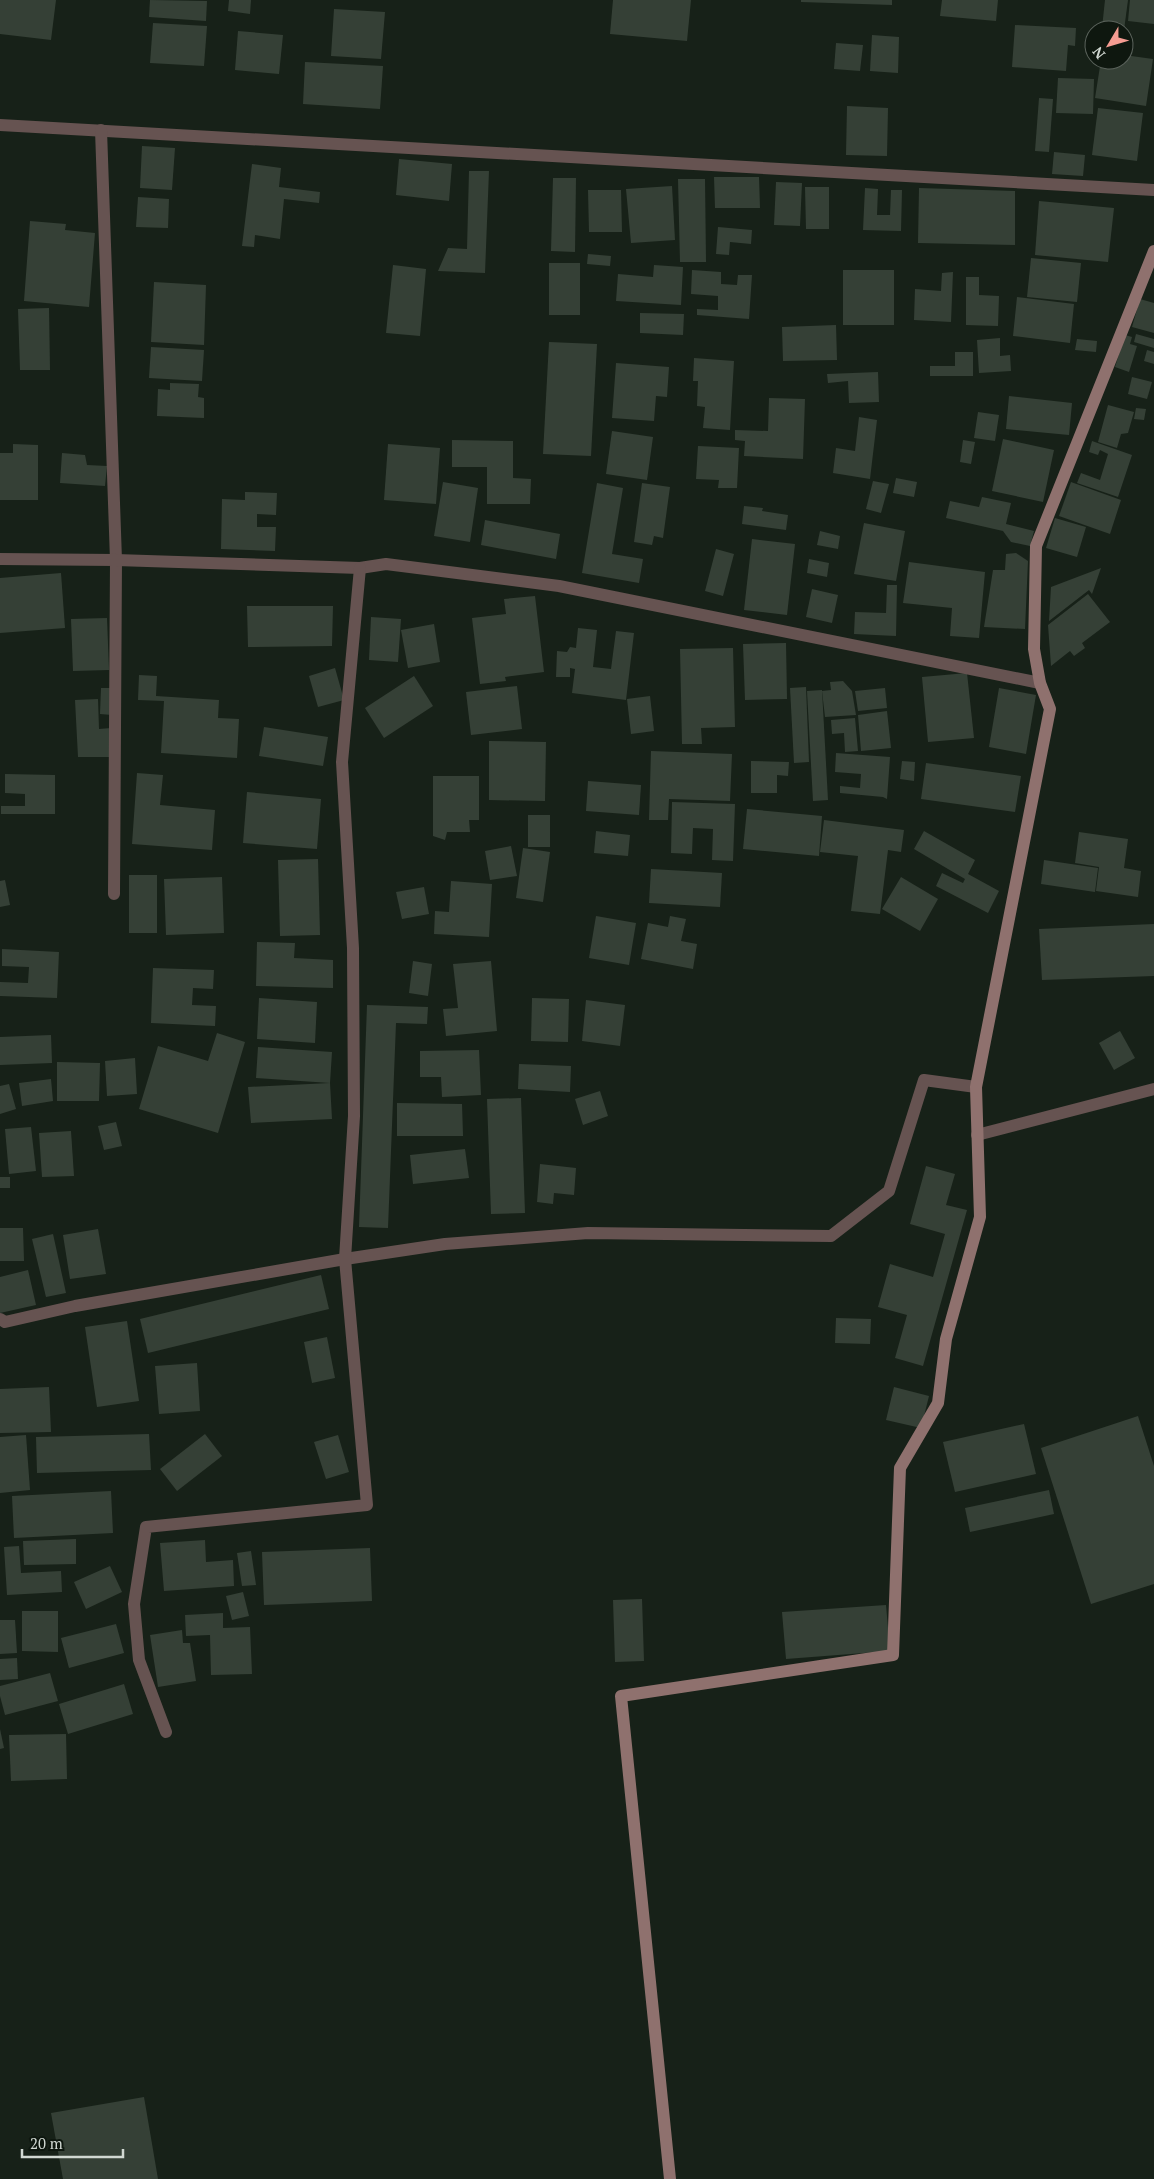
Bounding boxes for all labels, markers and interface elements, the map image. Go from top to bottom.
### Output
north arrow [1084,20,1134,70]
text: N [1087,43,1109,63]
scale bar [22,2126,124,2158]
text: 20 m [30,2133,63,2153]

